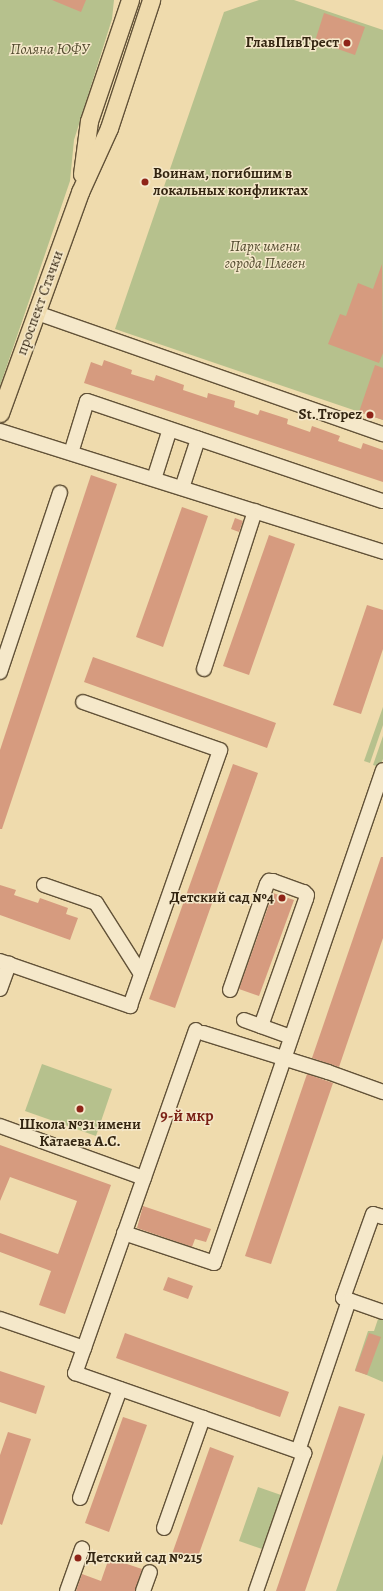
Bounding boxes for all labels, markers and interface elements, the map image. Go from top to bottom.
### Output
place label: ГлавПивТрест [246,34,339,52]
marker: ГлавПивТрест [342,38,352,48]
park label: Поляна ЮФУ [10,41,90,59]
place label: Воинам, погибшим в локальных конфликтах [153,164,308,199]
marker: Воинам, погибшим в локальных конфликтах [140,177,150,187]
park label: Парк имени города Плевен [225,237,305,272]
street label: проспект Стачки [13,248,67,358]
place label: St. Tropez [298,406,362,424]
marker: St. Tropez [365,410,375,420]
place label: Детский сад №4 [169,889,274,907]
marker: Детский сад №4 [277,893,287,903]
marker: Школа №31 имени Катаева А.С. [75,1104,85,1114]
district label: 9-й мкр [160,1106,214,1126]
place label: Школа №31 имени Катаева А.С. [19,1115,141,1150]
place label: Детский сад №215 [86,1549,202,1567]
marker: Детский сад №215 [73,1553,83,1563]

